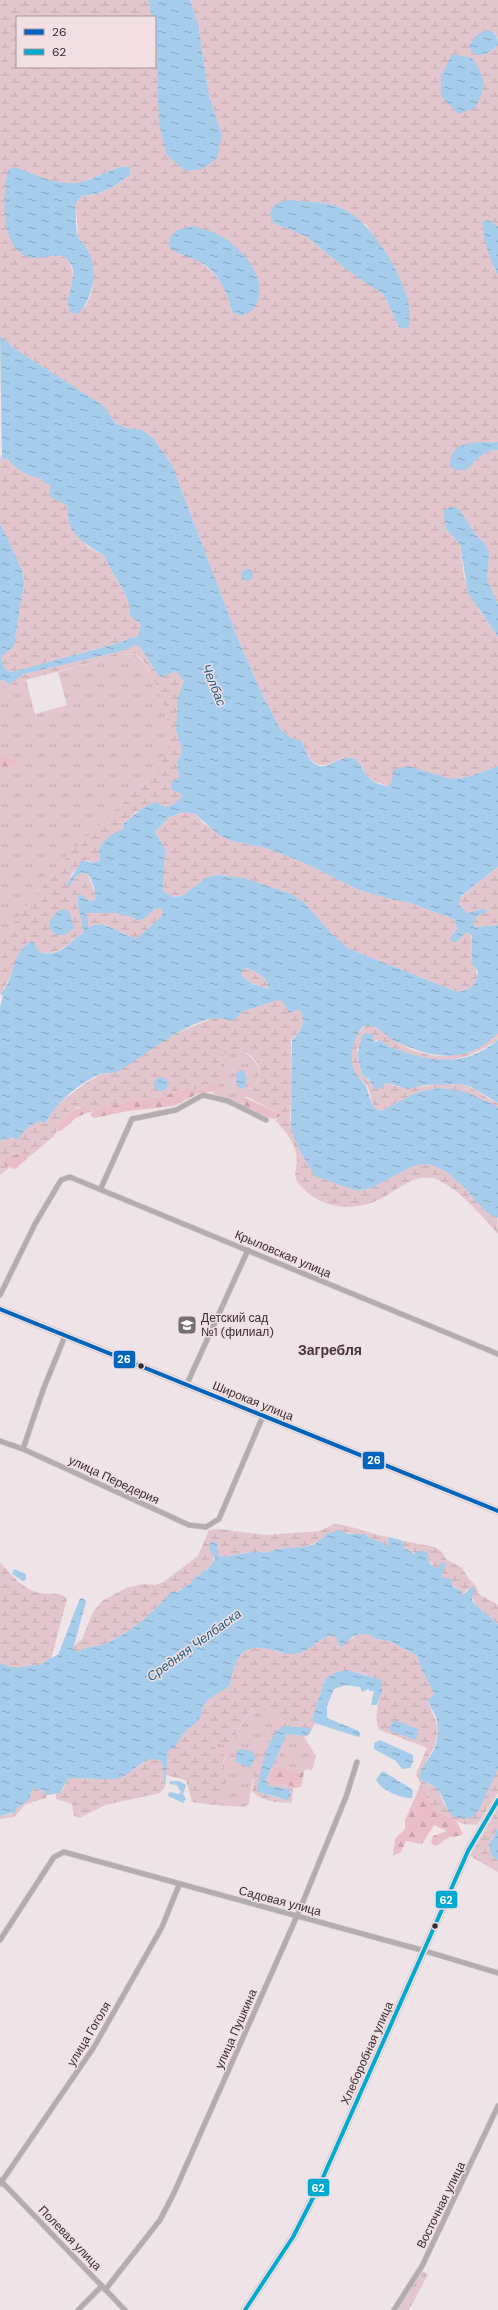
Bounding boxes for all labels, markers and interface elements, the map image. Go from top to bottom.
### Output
legend [16,16,156,68]
text: 26 [52,24,66,40]
text: 62 [52,44,66,60]
water label: Челбас [198,661,230,709]
street label: Крыловская улица [232,1226,334,1282]
place label: Детский сад №1 (филиал) [201,1310,274,1340]
school or university icon: Детский сад №1 (филиал) [176,1314,198,1336]
district label: Загребля [298,1341,362,1359]
line badge: 26 [113,1350,136,1369]
text: 26 [117,1352,131,1366]
unlabelled marker [136,1361,146,1371]
street label: Широкая улица [210,1377,296,1425]
line badge: 26 [362,1451,385,1470]
street label: улица Передерия [66,1452,162,1508]
text: 26 [367,1453,381,1467]
water label: Средняя Челбаска [143,1605,245,1685]
street label: Садовая улица [237,1882,323,1920]
line badge: 62 [435,1890,458,1909]
text: 62 [439,1893,453,1907]
unlabelled marker [430,1921,440,1931]
street label: улица Пушкина [211,1986,261,2071]
street label: улица Гоголя [63,1999,115,2069]
street label: Хлеборобная улица [337,1999,397,2107]
street label: Восточная улица [413,2159,469,2251]
line badge: 62 [307,2178,330,2197]
text: 62 [311,2181,325,2195]
street label: Полевая улица [35,2202,105,2274]

